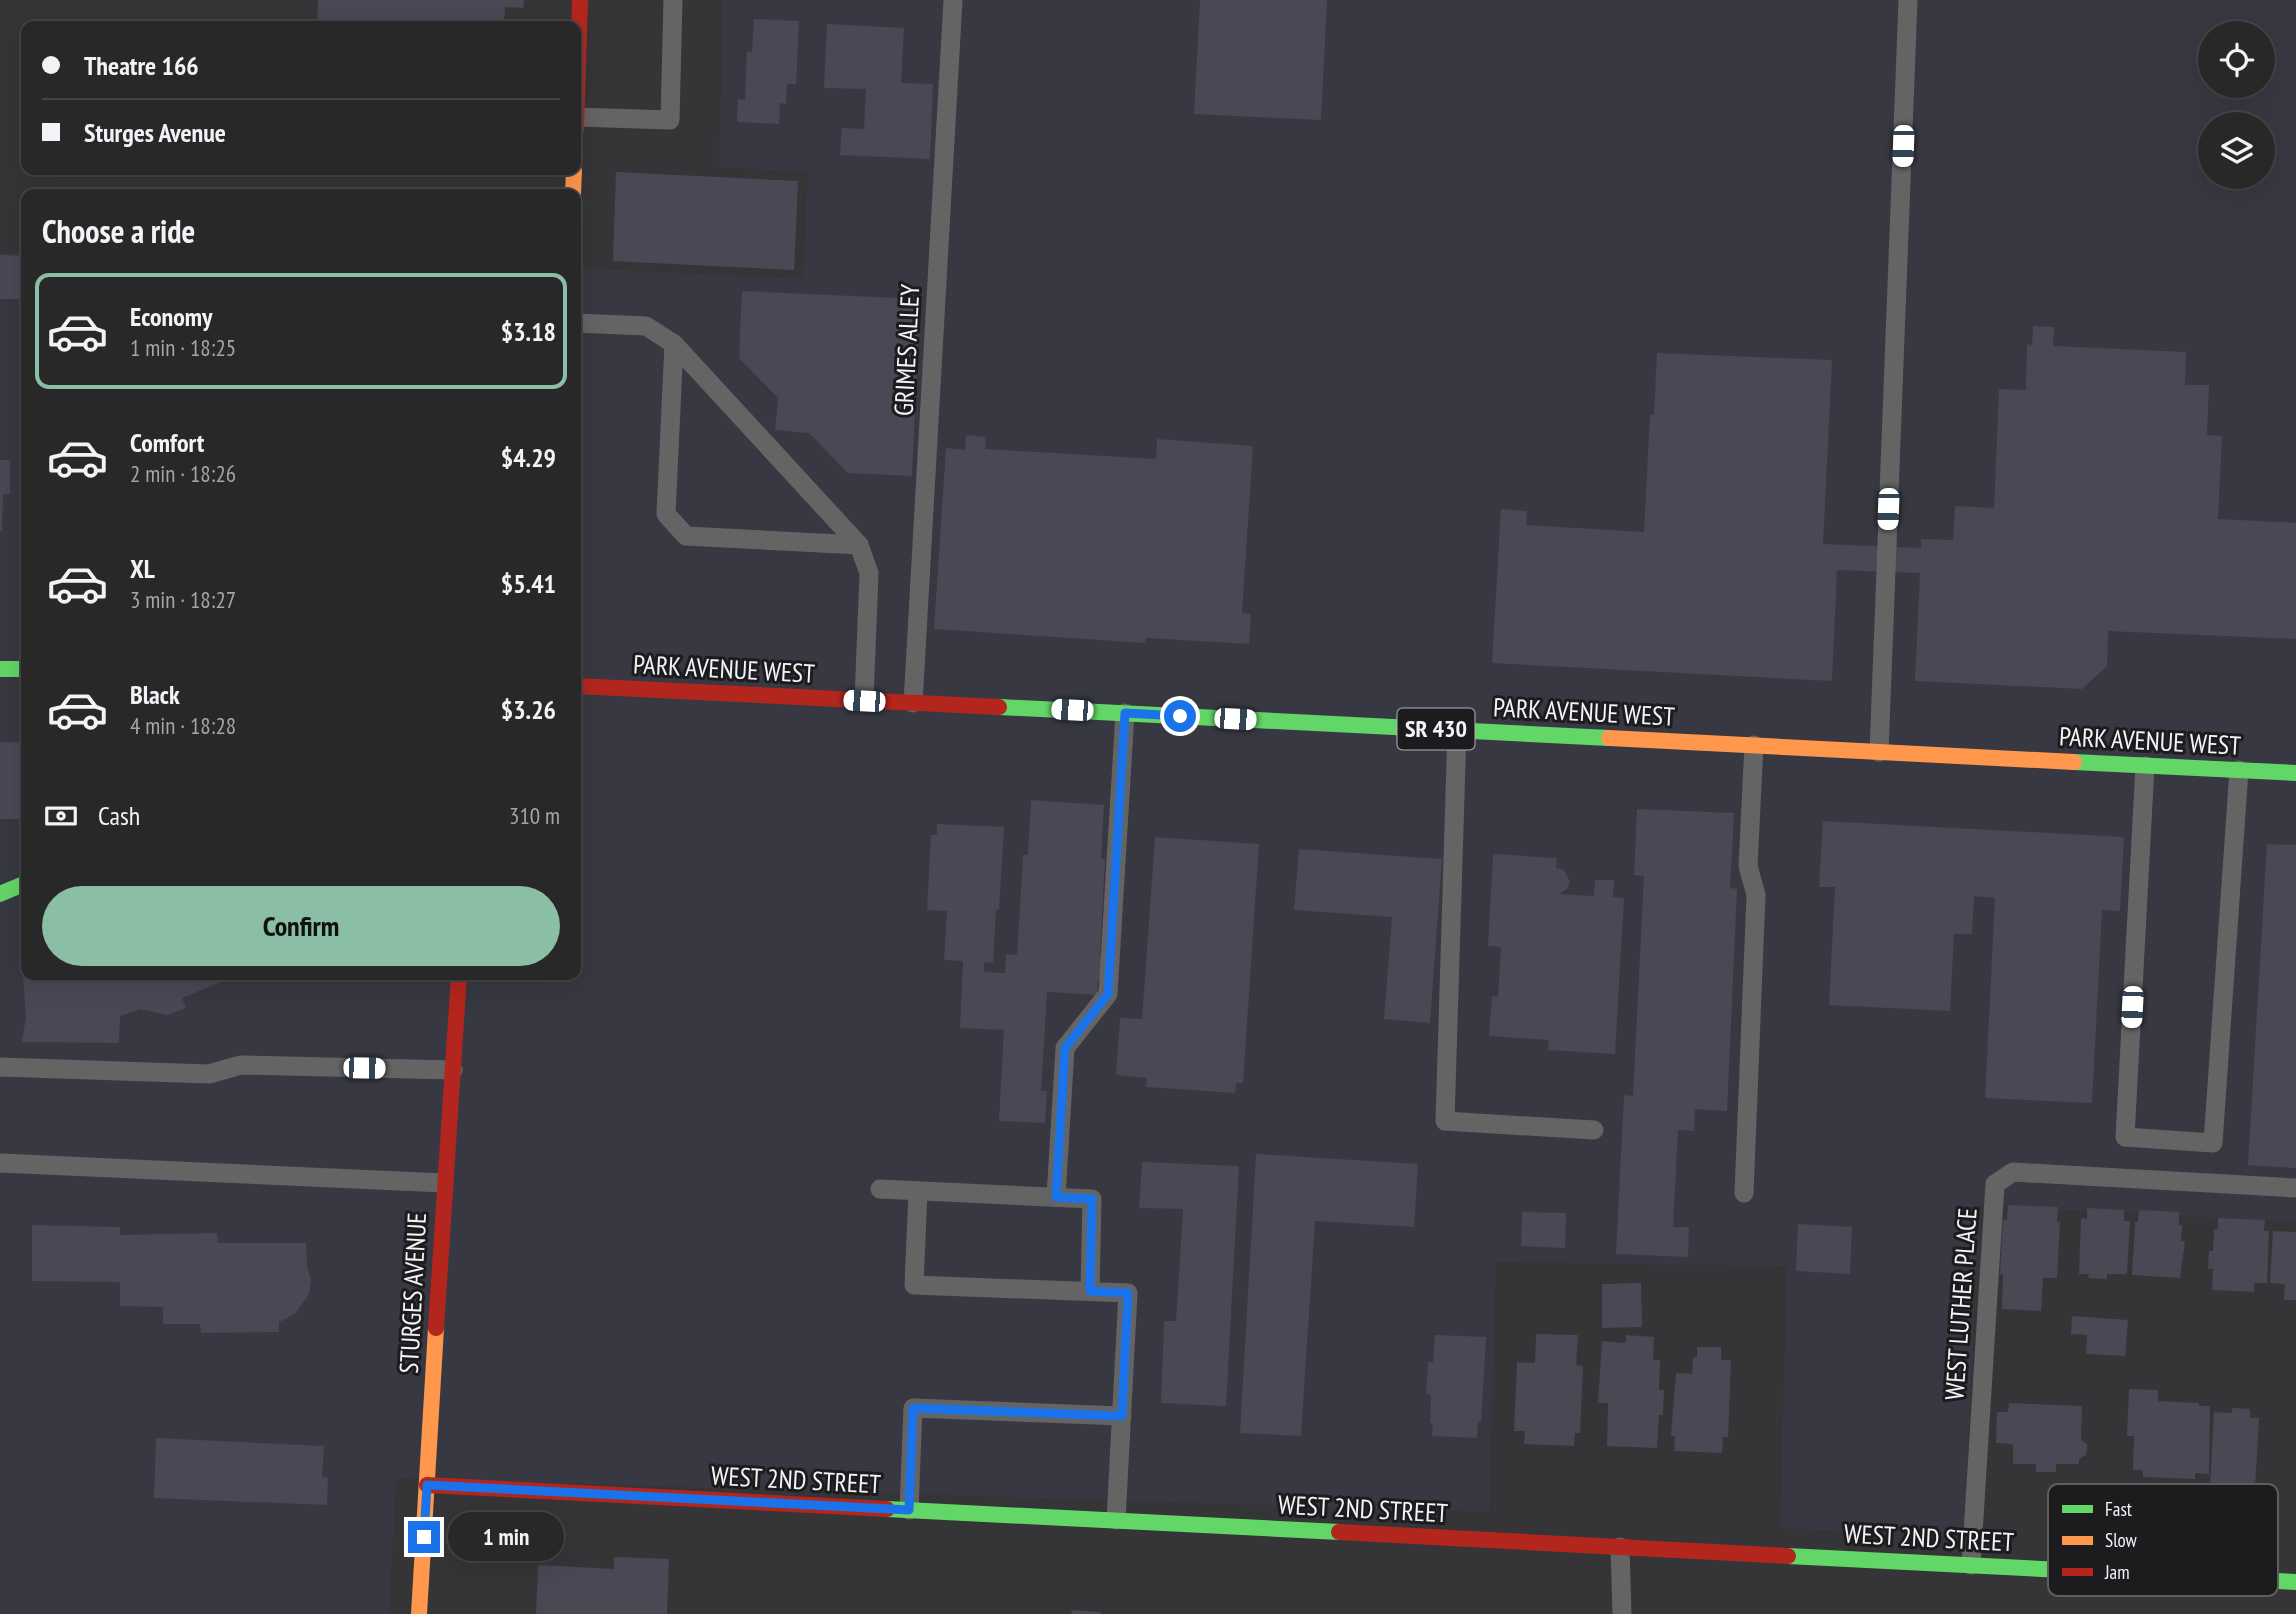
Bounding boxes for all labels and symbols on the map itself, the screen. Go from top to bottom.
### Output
car [1892,125,1915,167]
street label: GRIMES ALLEY [887,283,926,417]
car [1877,488,1900,530]
street label: PARK AVENUE WEST [632,647,816,690]
car [843,689,886,713]
street label: PARK AVENUE WEST [1492,690,1676,733]
car [1051,698,1094,722]
route start [1164,700,1196,732]
car [1214,707,1257,731]
road number: SR 430 [1398,708,1474,750]
street label: PARK AVENUE WEST [2058,719,2242,762]
car [2121,985,2144,1029]
car [343,1057,386,1079]
street label: WEST LUTHER PLACE [1937,1207,1984,1401]
street label: STURGES AVENUE [392,1212,433,1374]
street label: WEST 2ND STREET [710,1459,882,1500]
legend [2048,1484,2278,1596]
street label: WEST 2ND STREET [1277,1488,1449,1529]
text: Fast [2105,1497,2133,1521]
callout: 1 min [448,1512,564,1562]
street label: WEST 2ND STREET [1843,1517,2015,1558]
route end [408,1521,440,1553]
text: Slow [2105,1528,2138,1552]
text: Jam [2104,1560,2130,1584]

